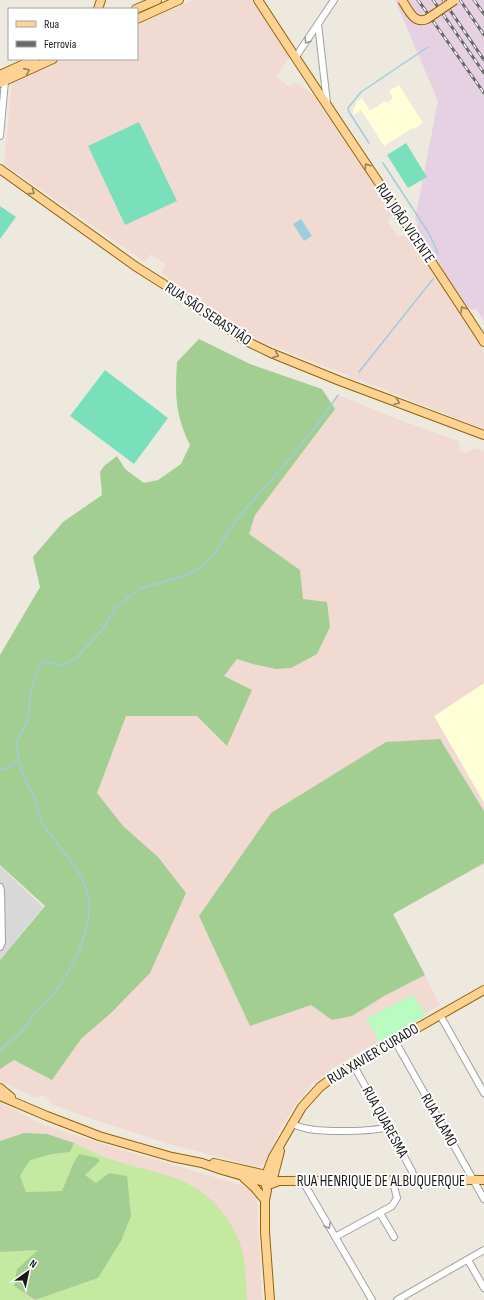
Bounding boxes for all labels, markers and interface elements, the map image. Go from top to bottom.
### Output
legend [8,8,138,60]
text: Rua [44,17,60,32]
text: Ferrovia [44,37,77,52]
one-way arrow [304,37,312,44]
one-way arrow [22,68,30,76]
one-way arrow [365,163,372,170]
street label: RUA JOÃO VICENTE [371,179,439,267]
one-way arrow [27,187,34,194]
street label: RUA SÃO SEBASTIÃO [161,278,255,350]
one-way arrow [460,306,467,313]
one-way arrow [272,350,279,358]
one-way arrow [393,397,400,406]
street label: RUA XAVIER CURADO [324,1019,422,1089]
street label: RUA QUARESMA [358,1083,413,1162]
street label: RUA ÁLAMO [416,1090,462,1150]
street label: RUA HENRIQUE DE ALBUQUERQUE [297,1172,465,1191]
one-way arrow [324,1222,331,1229]
north arrow [8,1252,48,1292]
text: N [27,1257,39,1271]

